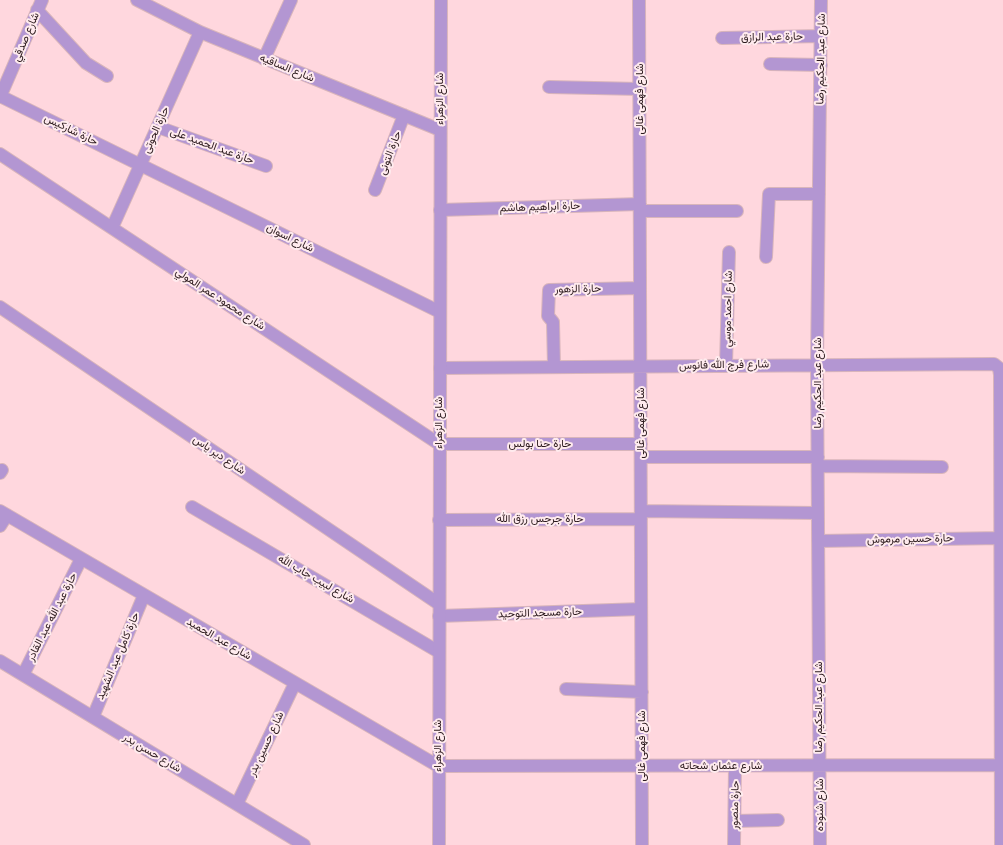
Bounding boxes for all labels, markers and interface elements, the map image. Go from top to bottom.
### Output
street label: شارع صدقي [10,10,42,64]
street label: شارع عبد الحكيم رضا [814,13,828,105]
street label: حارة عبد الرازق [741,30,803,44]
street label: شارع الساقيه [258,51,316,85]
street label: شارع فهمى غالى [633,64,647,134]
street label: شارع الزهراء [433,73,447,125]
street label: حارة الحوتى [140,105,172,155]
street label: حارة شاركيس [42,111,100,149]
street label: حارة عبد الحميد على [168,125,256,167]
street label: حارة التونى [376,129,404,177]
street label: حارة ابراهيم هاشم [499,199,581,215]
street label: شارع اسوان [264,221,316,255]
street label: شارع محمود عمر المولي [173,265,267,333]
street label: شارع احمد موسي [721,271,735,347]
street label: حارة الزهور [555,282,601,296]
street label: شارع عبد الحكيم رضا [811,338,825,428]
street label: شارع فرج الله فانوس [679,358,769,372]
street label: شارع فهمى غالى [634,388,648,458]
street label: شارع الزهراء [432,397,446,449]
street label: شارع دير ياس [190,433,248,477]
street label: حارة حنا بولس [509,437,571,451]
street label: حارة جرجس رزق الله [496,512,584,526]
street label: حارة حسين مرموش [867,532,953,546]
street label: شارع لبيب جاب الله [276,552,356,606]
street label: حارة عبد الله عبد القادر [24,571,80,663]
street label: حارة مسجد التوحيد [498,605,582,621]
street label: حارة كامل عبد الشهيد [94,610,142,702]
street label: شارع عبد الحميد [184,615,254,663]
street label: شارع عبد الحكيم رضا [812,662,826,752]
street label: شارع حسين بدر [245,710,287,778]
street label: شارع فهمى غالى [635,711,649,781]
street label: شارع الزهراء [431,720,445,772]
street label: شارع حسن بدر [121,731,183,775]
street label: شارع عثمان شحاته [680,759,762,773]
street label: شارع شنوده [813,779,827,831]
street label: حارة منصور [728,780,742,830]

